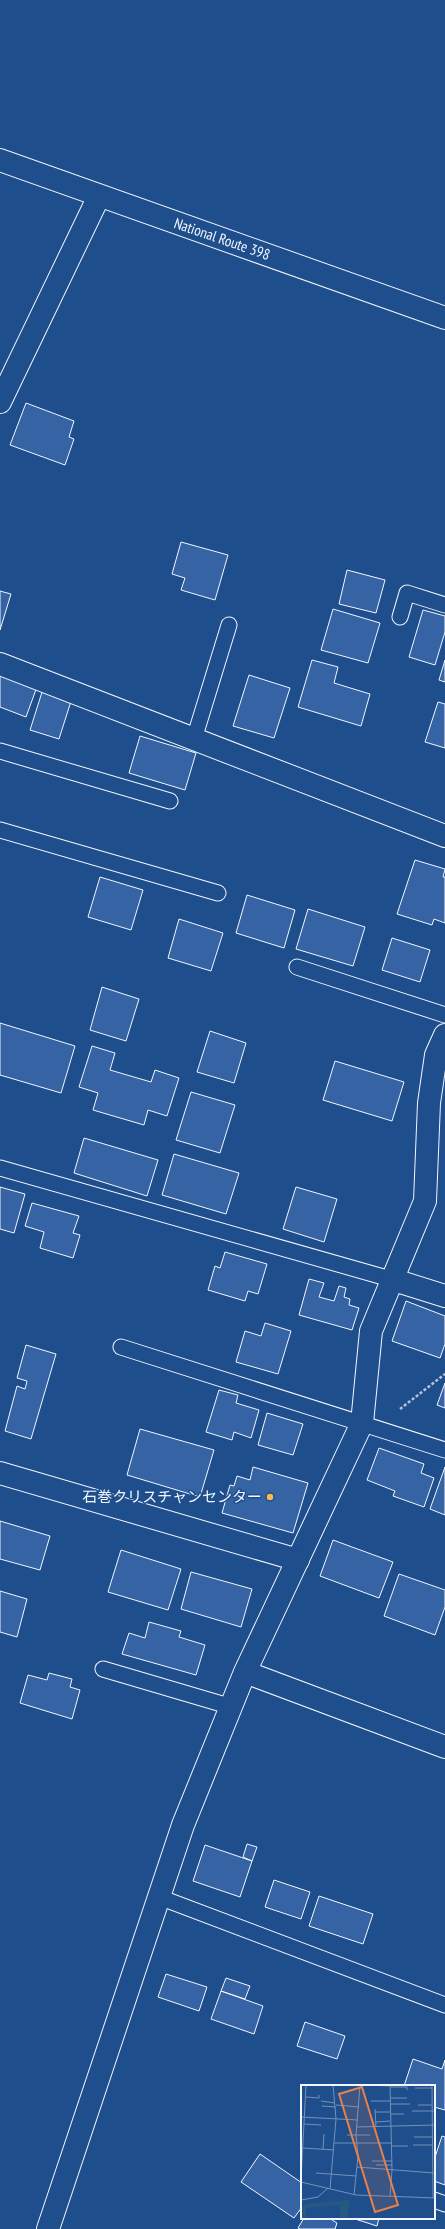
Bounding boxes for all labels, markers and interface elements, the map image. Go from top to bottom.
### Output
street label: National Route 398 [172,213,273,264]
place label: 石巻クリスチャンセンター [82,1487,262,1506]
marker: 石巻クリスチャンセンター [265,1492,275,1502]
inset map [301,2085,435,2219]

